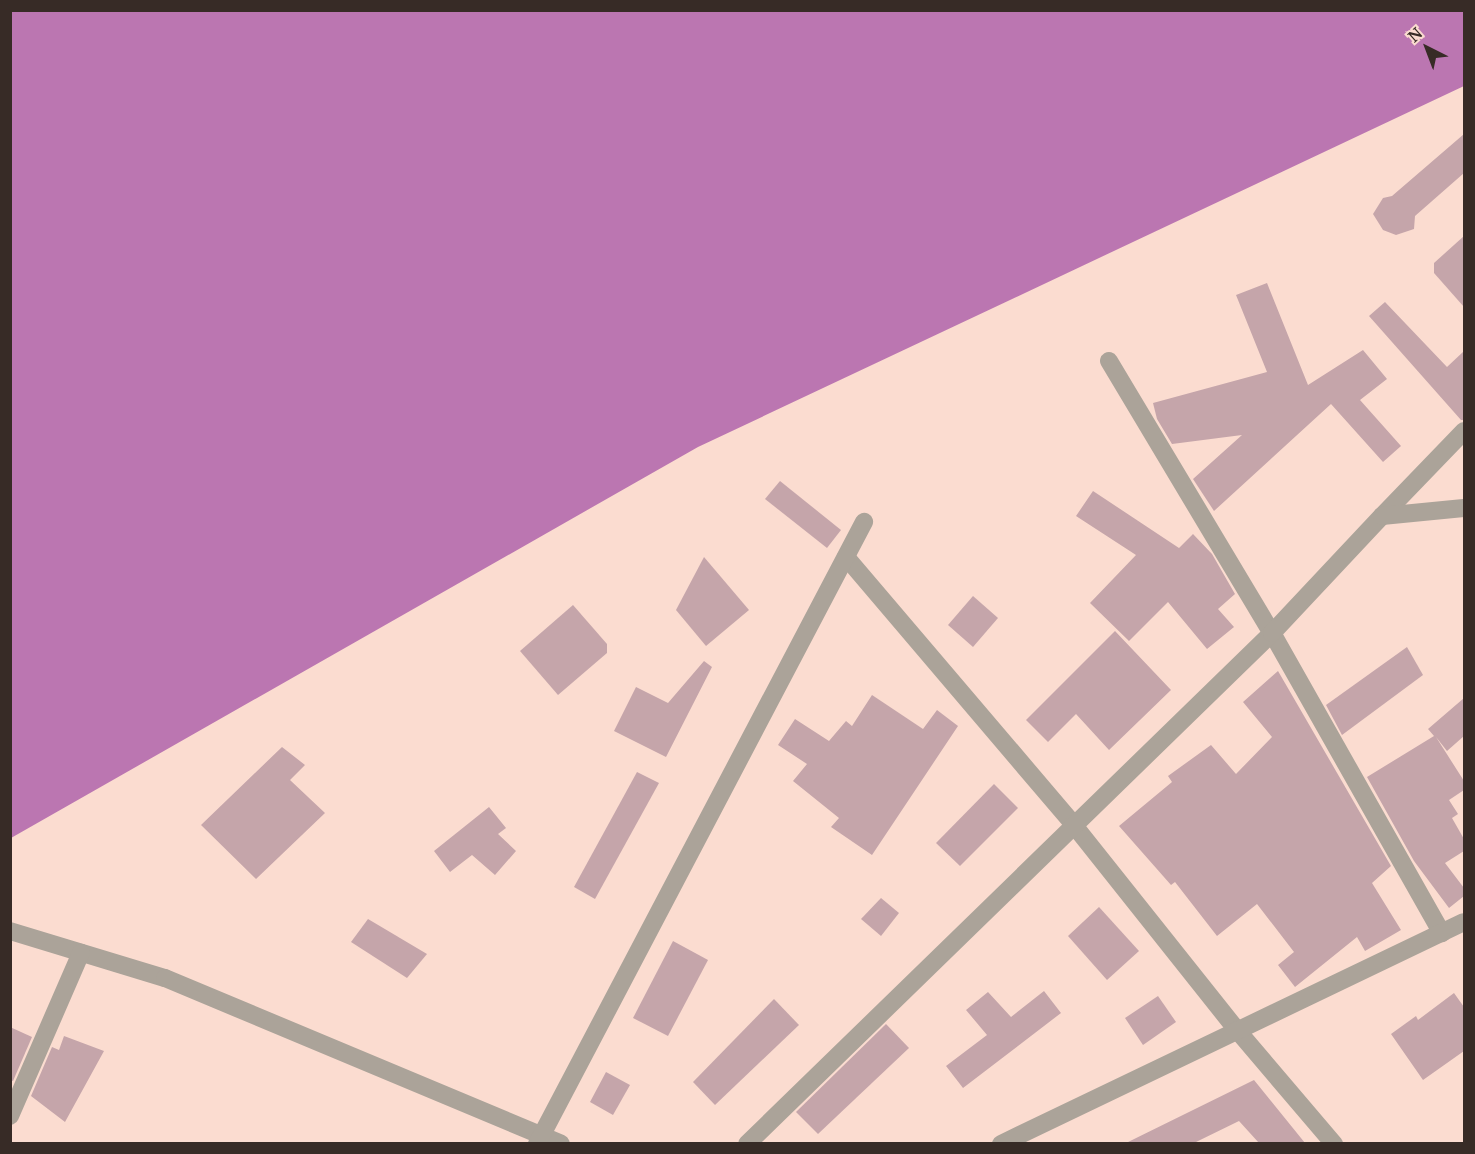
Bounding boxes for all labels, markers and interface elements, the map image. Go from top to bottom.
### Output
north arrow [1397,18,1457,78]
text: N [1403,22,1427,47]

